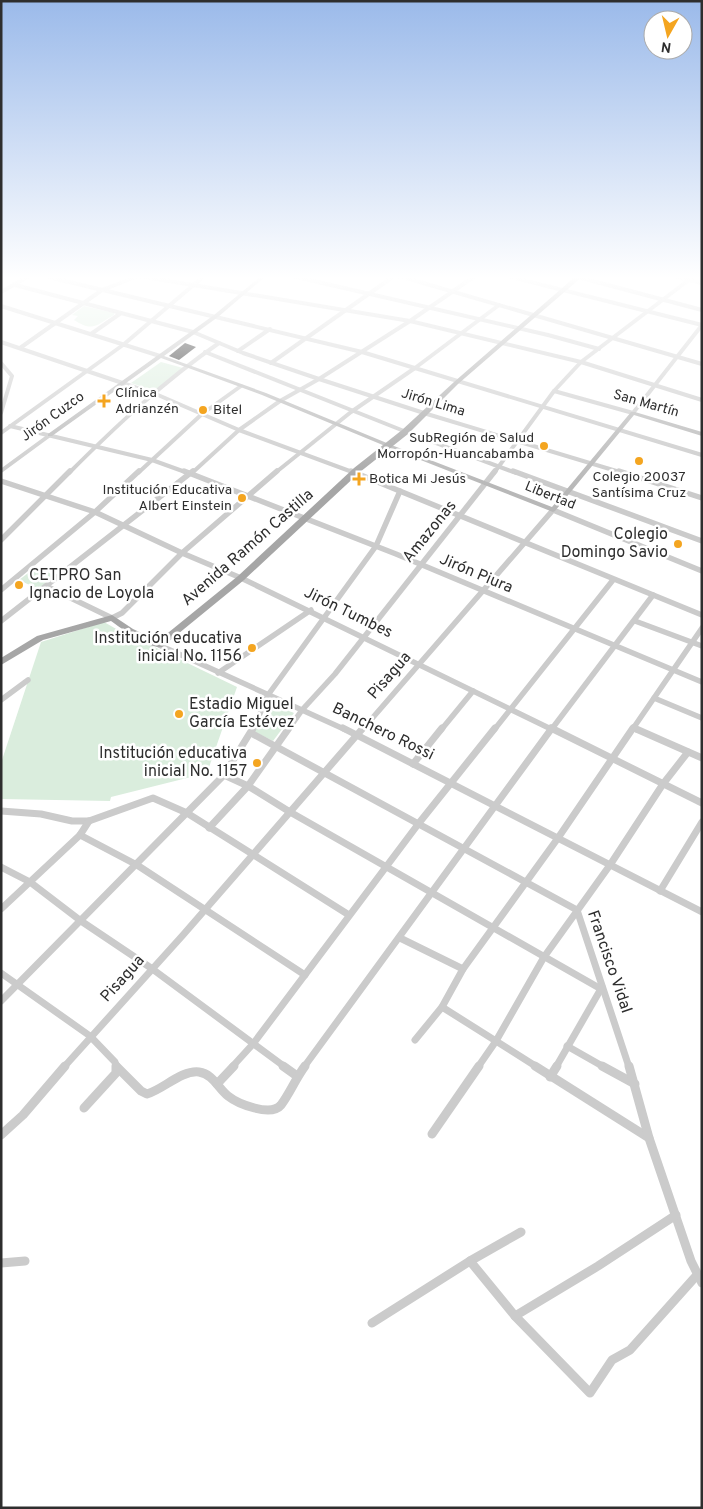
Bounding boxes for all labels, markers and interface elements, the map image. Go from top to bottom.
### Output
north arrow [643,10,693,60]
text: N [660,37,673,56]
place label: Clínica Adrianzén [115,385,179,418]
street label: Jirón Lima [399,385,467,421]
street label: San Martín [611,386,681,422]
street label: Jirón Cuzco [18,388,88,446]
marker: Clínica Adrianzén [97,394,111,408]
place label: Bitel [213,402,242,419]
marker: Bitel [197,404,209,416]
place label: SubRegión de Salud Morropón-Huancabamba [377,430,534,463]
marker: SubRegión de Salud Morropón-Huancabamba [538,440,550,452]
marker: Colegio 20037 Santísima Cruz [633,455,645,467]
place label: Colegio 20037 Santísima Cruz [592,469,686,502]
place label: Botica Mi Jesús [369,471,466,488]
marker: Botica Mi Jesús [353,473,365,485]
street label: Libertad [522,478,578,514]
place label: Institución Educativa Albert Einstein [102,482,232,515]
street label: Avenida Ramón Castilla [178,485,318,611]
marker: Institución Educativa Albert Einstein [236,492,248,504]
street label: Amazonas [399,497,461,567]
place label: Colegio Domingo Savio [561,525,668,563]
marker: Colegio Domingo Savio [672,538,684,550]
street label: Jirón Piura [436,550,516,598]
place label: CETPRO San Ignacio de Loyola [29,566,154,604]
marker: CETPRO San Ignacio de Loyola [13,579,25,591]
street label: Jirón Tumbes [300,583,396,643]
place label: Institución educativa inicial No. 1156 [94,629,242,667]
marker: Institución educativa inicial No. 1156 [246,642,258,654]
street label: Pisagua [364,648,416,704]
place label: Estadio Miguel García Estévez [189,695,294,733]
street label: Banchero Rossi [329,699,437,765]
marker: Estadio Miguel García Estévez [173,708,185,720]
place label: Institución educativa inicial No. 1157 [99,744,247,782]
marker: Institución educativa inicial No. 1157 [251,757,263,769]
street label: Francisco Vidal [582,908,636,1016]
street label: Pisagua [97,951,149,1007]

